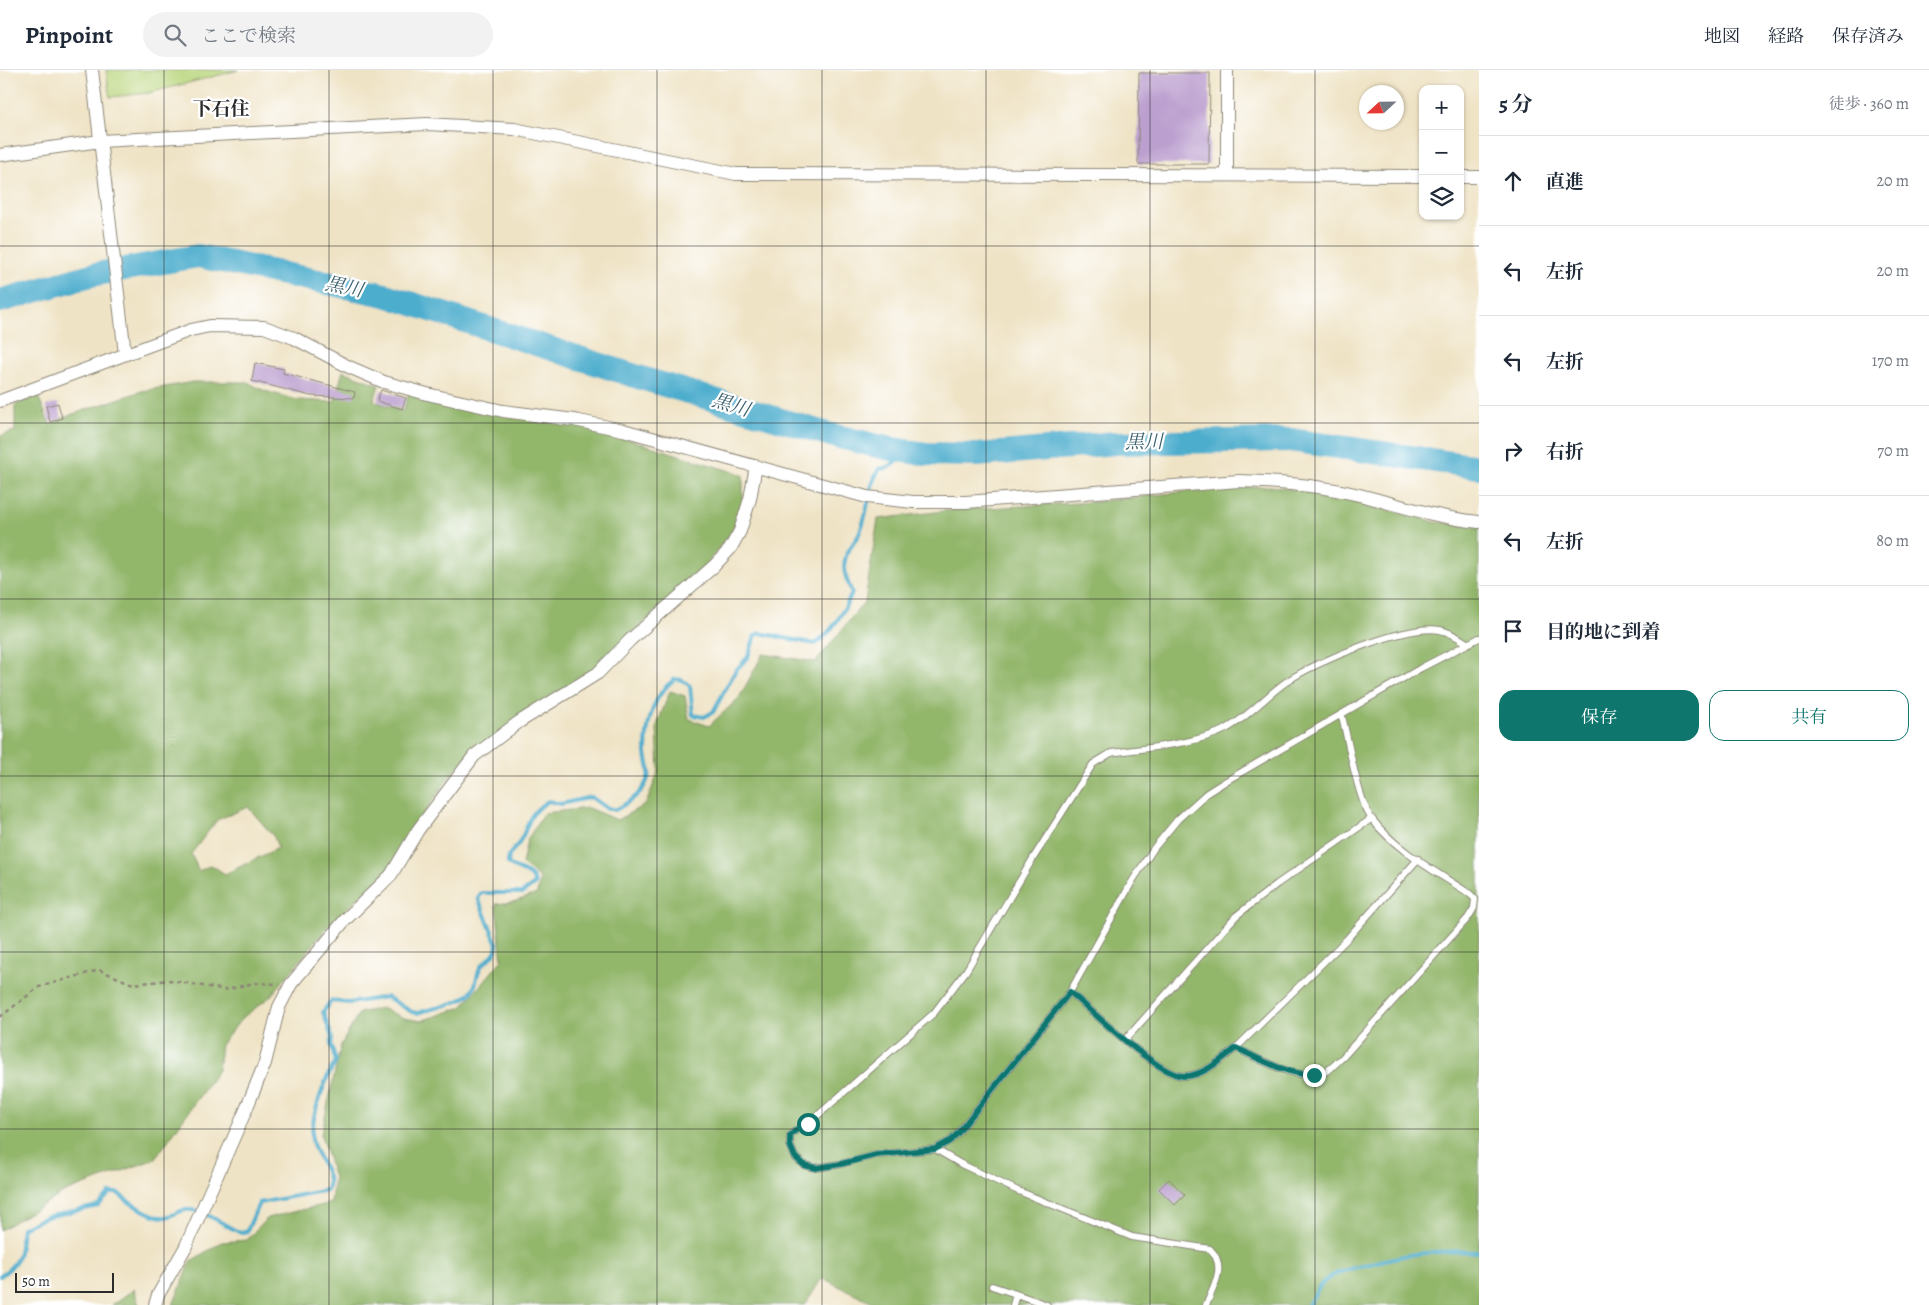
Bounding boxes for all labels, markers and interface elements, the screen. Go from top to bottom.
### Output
search box [143,12,493,57]
text: Pinpoint [25,19,113,51]
icon: search [161,21,189,49]
text: ここで検索 [201,23,296,49]
text: 地図 [1704,24,1740,48]
text: 経路 [1768,24,1804,48]
text: 保存済み [1832,24,1904,48]
north arrow [1359,85,1404,130]
map controls [1419,85,1464,220]
button: + [1419,85,1464,130]
text: 5 分 [1499,90,1533,118]
text: 徒歩 · 360 m [1828,93,1909,115]
district label: 下石住 [192,96,250,122]
button: − [1419,130,1464,175]
icon: ahead [1499,167,1527,195]
text: 直進 [1546,169,1584,195]
text: 20 m [1876,170,1909,192]
button: layers [1419,175,1464,220]
icon: left [1499,257,1527,285]
text: 左折 [1546,259,1584,285]
text: 20 m [1876,260,1909,282]
water label: 黒川 [323,270,367,304]
icon: left [1499,347,1527,375]
text: 左折 [1546,349,1584,375]
text: 170 m [1872,350,1909,372]
water label: 黒川 [709,387,755,424]
water label: 黒川 [1125,429,1165,455]
icon: right [1499,437,1527,465]
text: 右折 [1546,439,1584,465]
text: 70 m [1877,440,1909,462]
icon: left [1499,527,1527,555]
text: 左折 [1546,529,1584,555]
text: 80 m [1876,530,1909,552]
icon: arrive [1499,617,1527,645]
text: 目的地に到着 [1546,619,1660,645]
button: 保存 [1499,690,1699,741]
button: 共有 [1709,690,1909,741]
route end [1303,1064,1326,1087]
route start [797,1113,820,1136]
scale bar [15,1270,114,1293]
text: 50 m [22,1272,50,1291]

